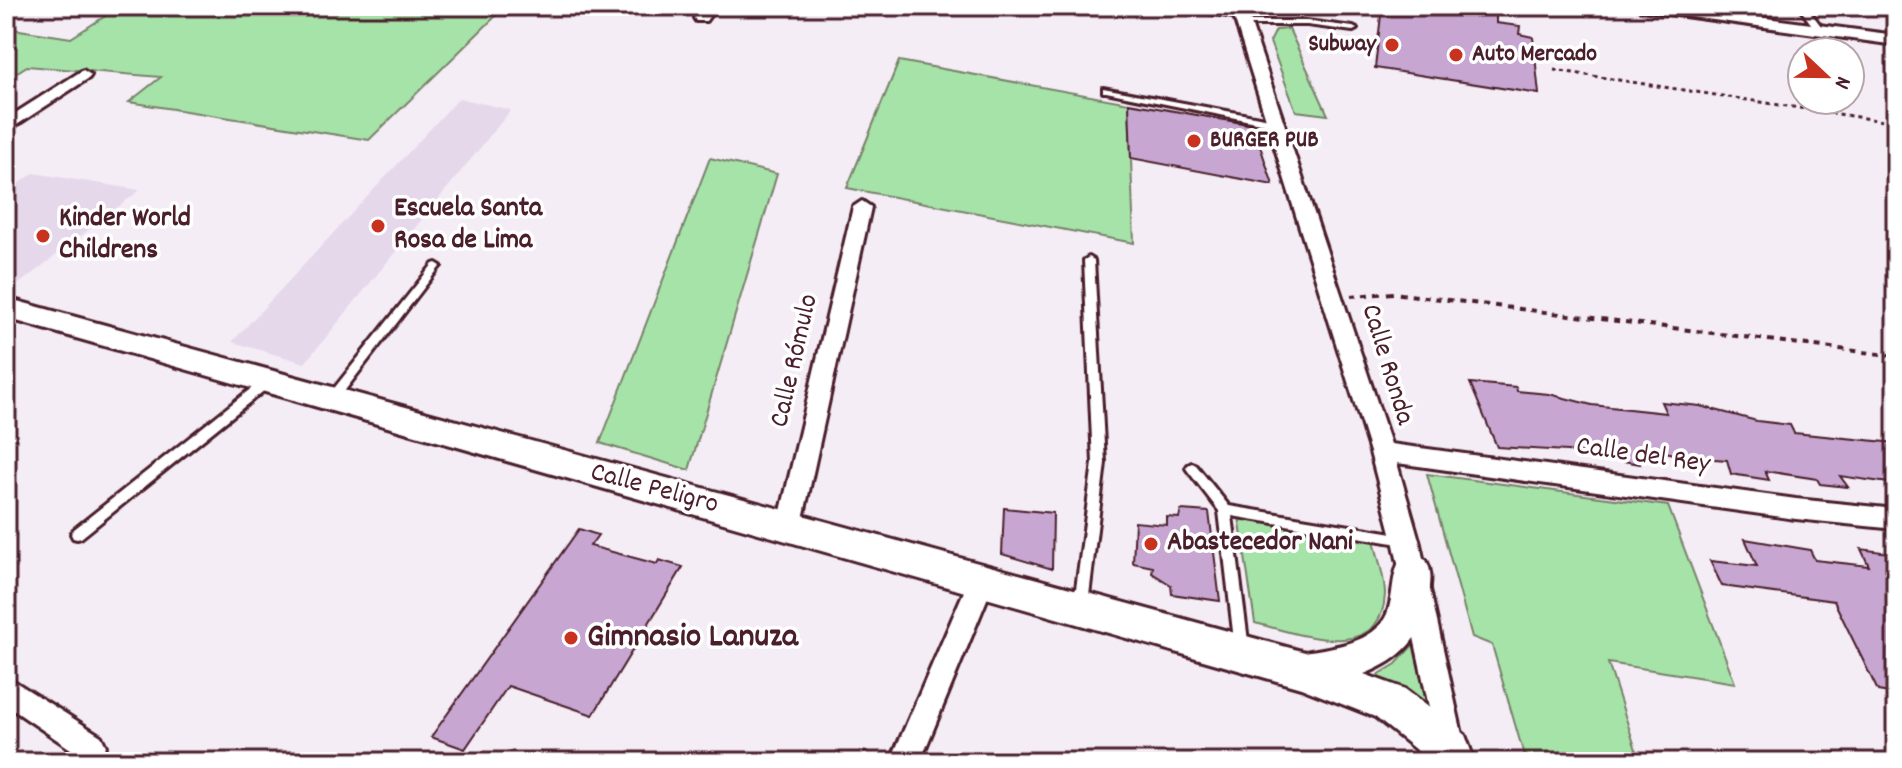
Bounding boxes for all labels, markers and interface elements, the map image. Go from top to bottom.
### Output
place label: Subway [1308,28,1377,62]
marker: Subway [1383,36,1401,54]
north arrow [1786,36,1866,116]
place label: Auto Mercado [1472,38,1597,72]
marker: Auto Mercado [1447,46,1465,64]
text: N [1825,71,1858,93]
place label: BURGER PUB [1210,124,1319,158]
marker: BURGER PUB [1185,132,1203,150]
place label: Escuela Santa Rosa de Lima [394,190,543,262]
place label: Kinder World Childrens [59,200,191,272]
marker: Escuela Santa Rosa de Lima [369,217,387,235]
marker: Kinder World Childrens [34,227,52,245]
street label: Calle Rómulo [761,290,831,432]
street label: Calle Ronda [1349,300,1424,431]
street label: Calle del Rey [1573,428,1713,486]
street label: Calle Peligro [586,454,722,526]
place label: Abastecedor Nani [1167,524,1353,564]
marker: Abastecedor Nani [1142,535,1160,553]
place label: Gimnasio Lanuza [587,614,799,663]
marker: Gimnasio Lanuza [562,629,580,647]

